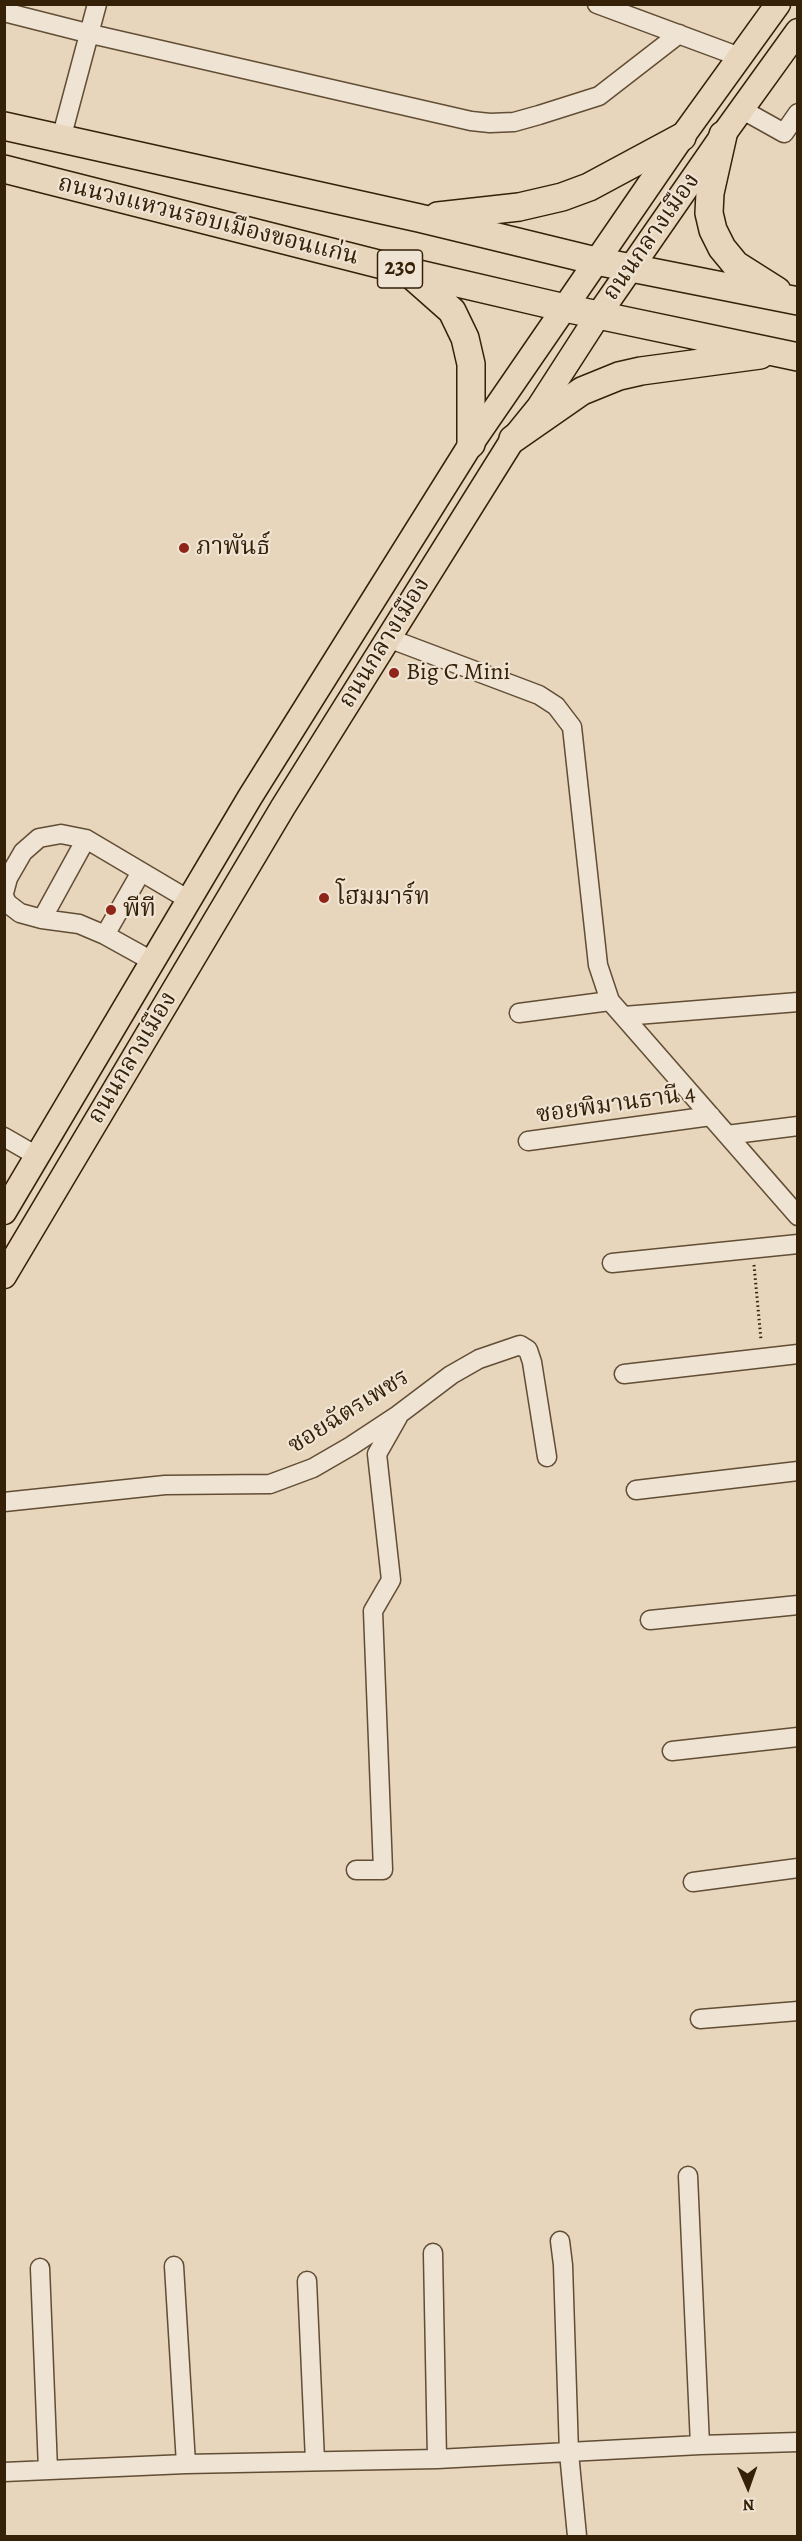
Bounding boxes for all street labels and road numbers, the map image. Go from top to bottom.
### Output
street label: ถนนกลางเมือง [597,168,707,306]
street label: ถนนวงแหวนรอบเมืองขอนแก่น [55,170,361,272]
road number: 230 [378,250,422,288]
street label: ถนนกลางเมือง [333,572,437,714]
street label: ถนนกลางเมือง [82,987,184,1129]
street label: ซอยพิมานธานี 4 [535,1080,697,1130]
street label: ซอยฉัตรเพชร [283,1363,415,1461]

